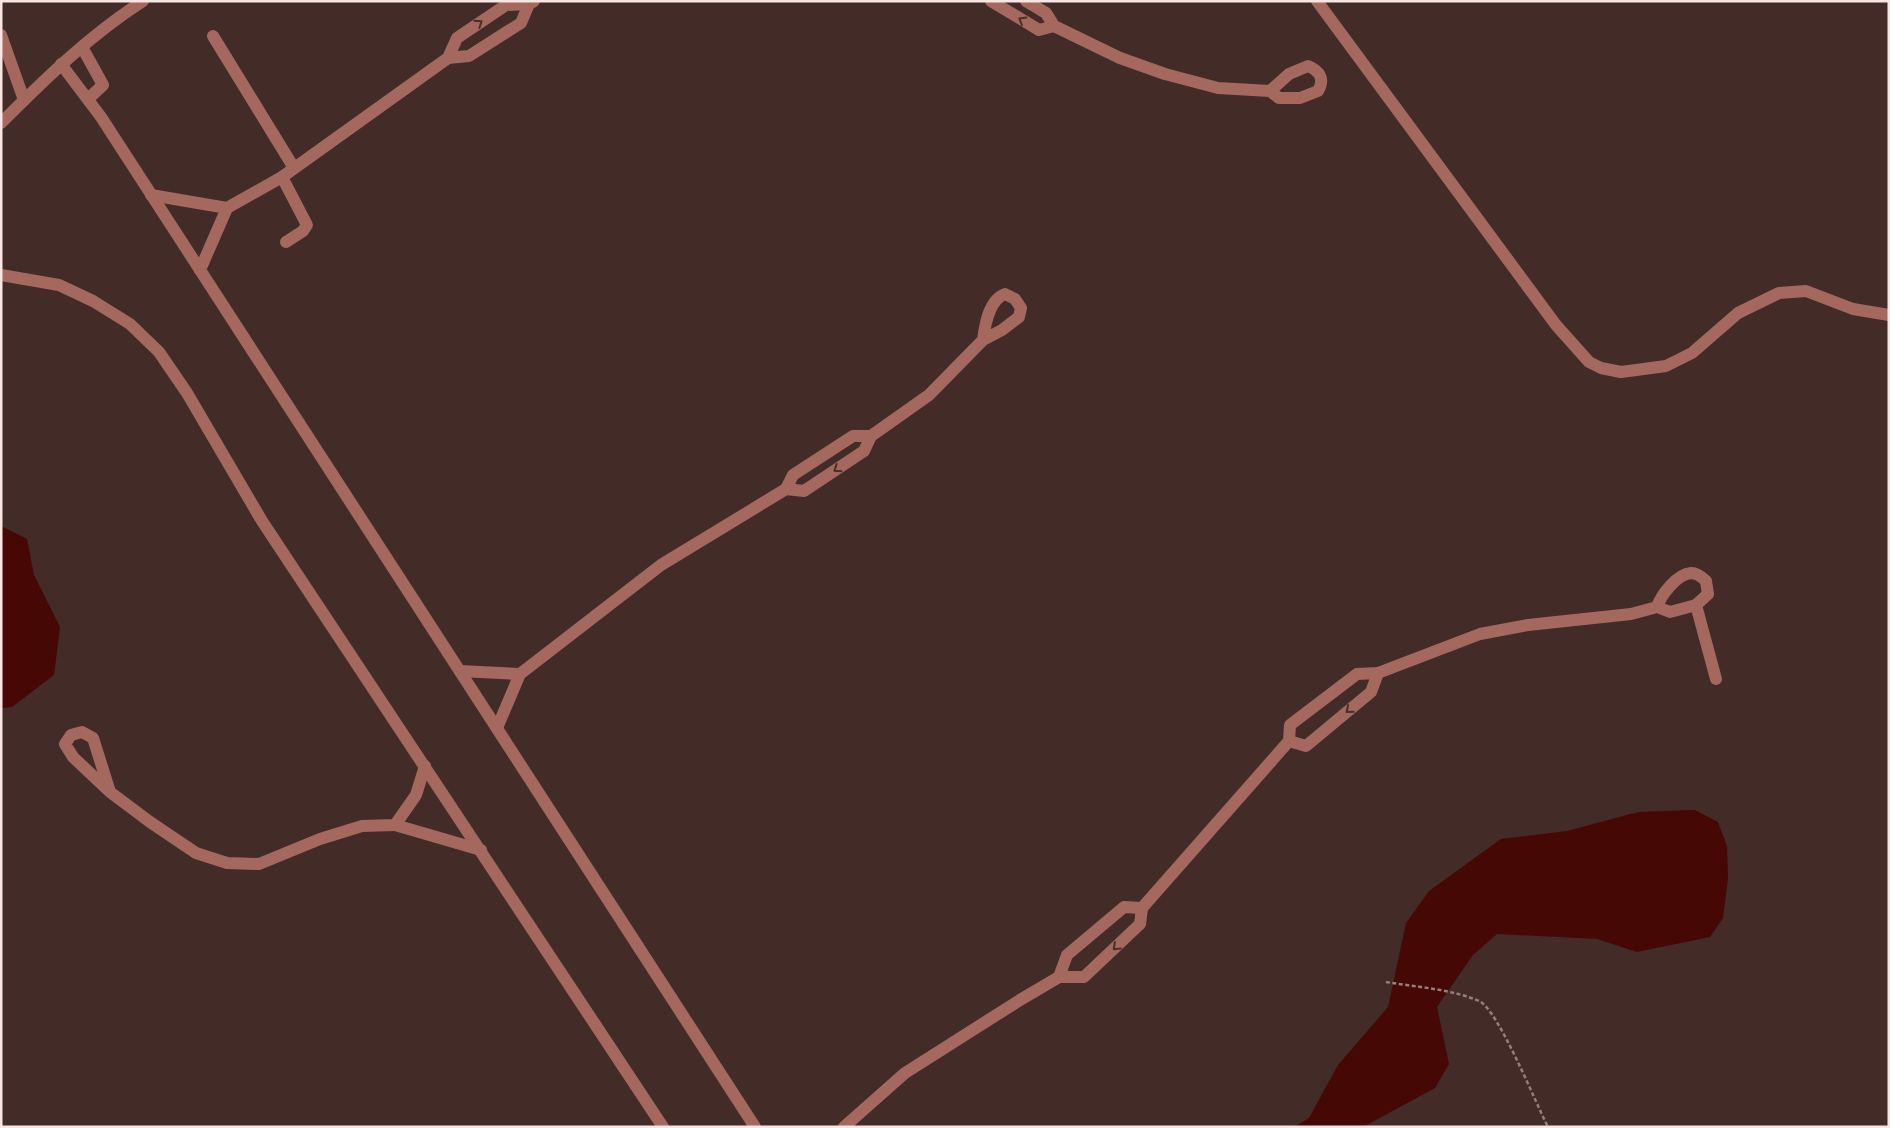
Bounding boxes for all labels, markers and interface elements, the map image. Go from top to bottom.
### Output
one-way arrow [1018,16,1027,26]
one-way arrow [474,20,483,29]
one-way arrow [834,463,843,472]
one-way arrow [1346,705,1355,713]
one-way arrow [1113,941,1122,950]

